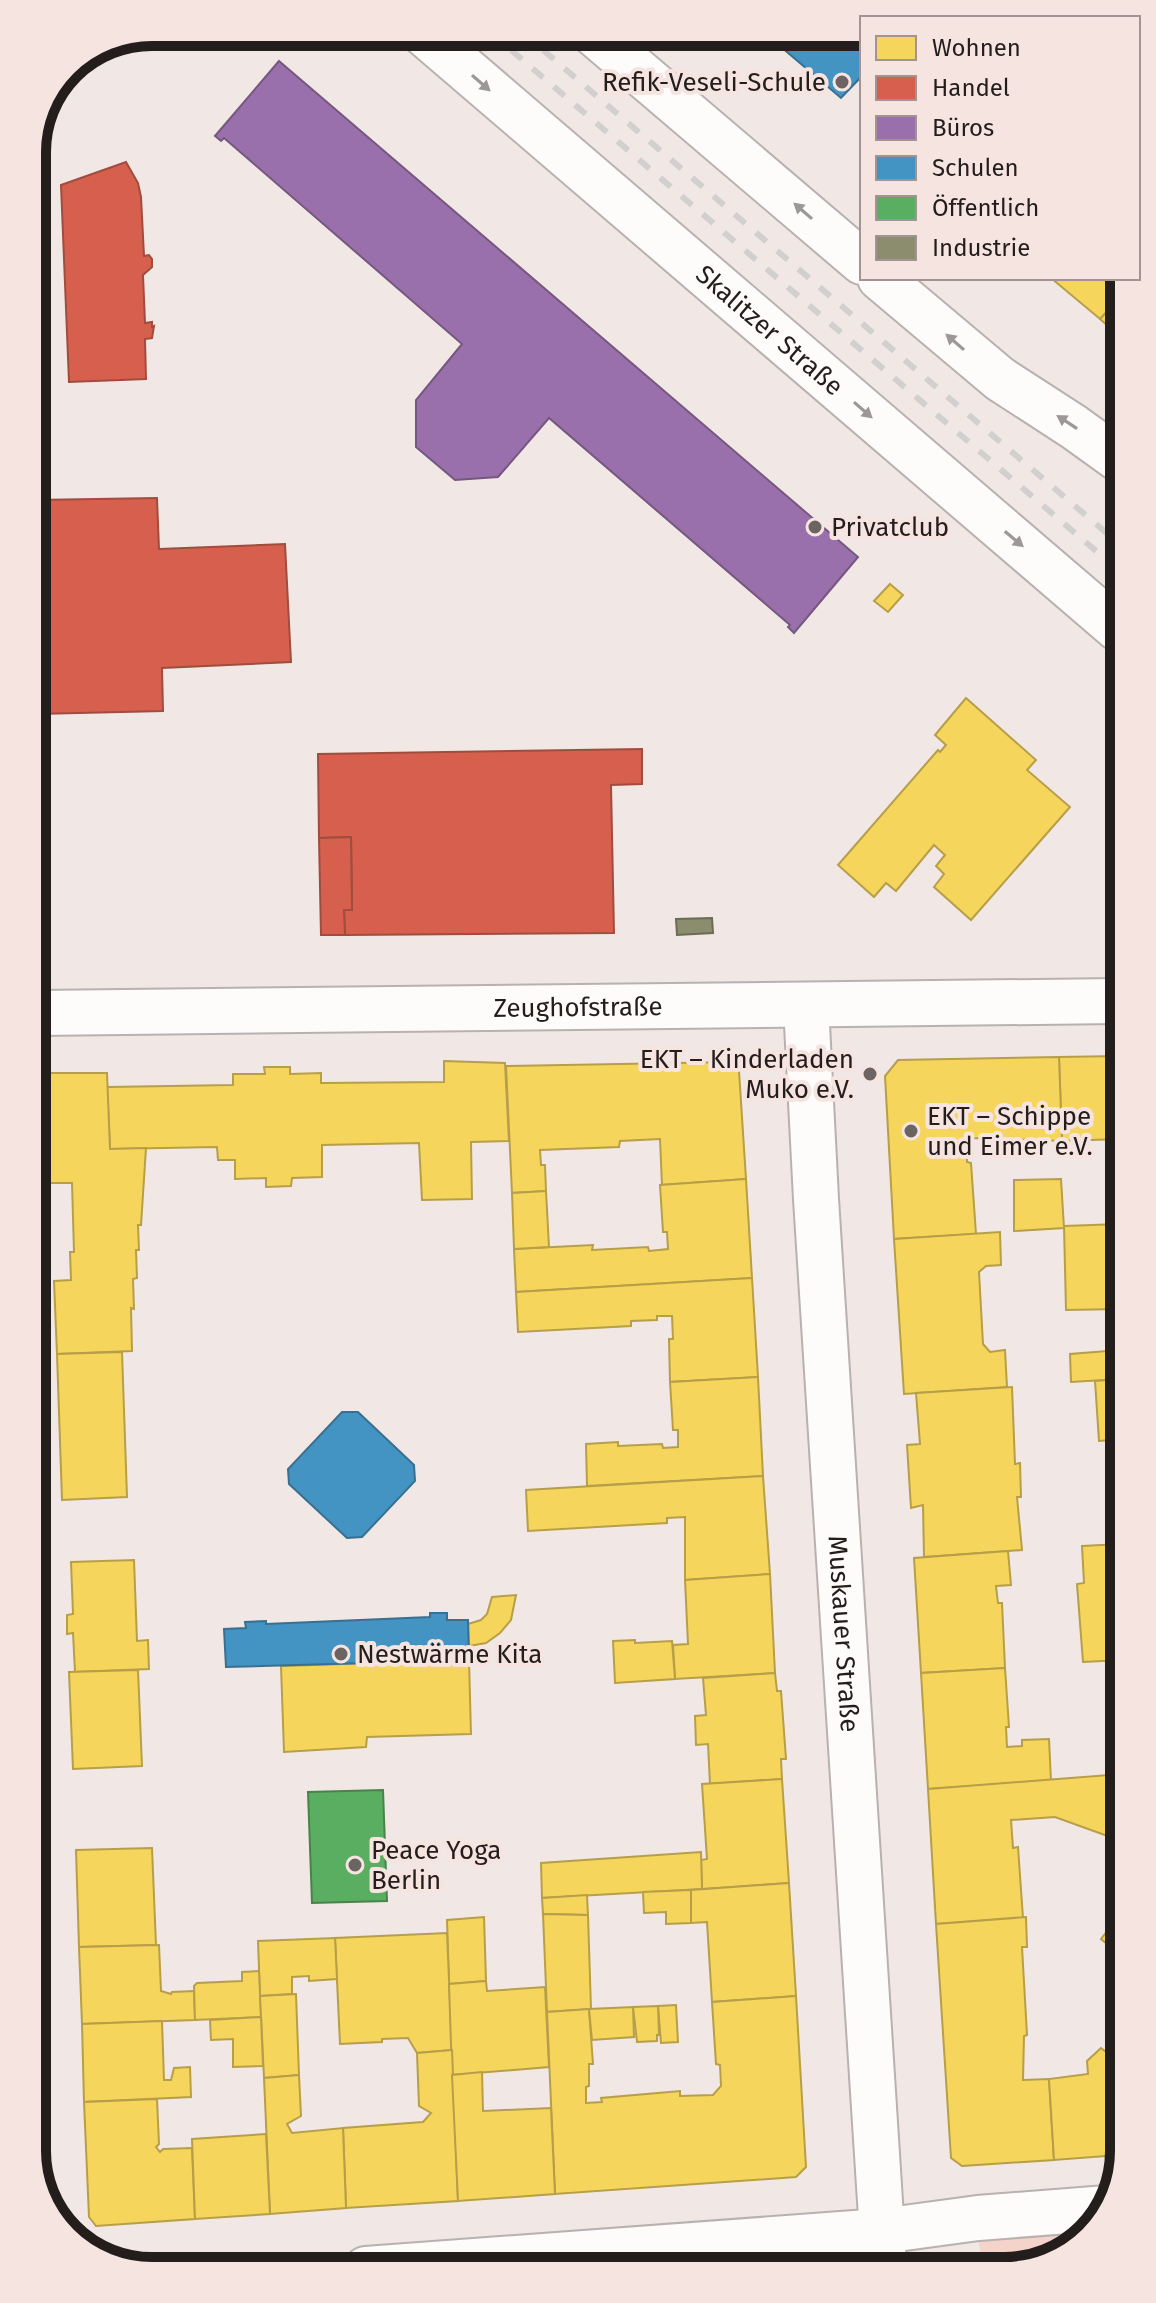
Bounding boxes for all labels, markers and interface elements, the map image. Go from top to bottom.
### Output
legend [860,16,1140,280]
text: Wohnen [932,34,1021,62]
place label: Refik-Veseli-Schule [602,67,826,98]
marker: Refik-Veseli-Schule [833,73,851,91]
one-way arrow [470,74,490,91]
text: Handel [932,74,1010,102]
text: Büros [932,114,994,142]
text: Schulen [932,154,1019,182]
text: Öffentlich [932,194,1039,222]
one-way arrow [793,203,812,221]
text: Industrie [932,234,1030,262]
street label: Skalitzer Straße [689,259,849,402]
one-way arrow [945,333,964,351]
one-way arrow [852,401,872,418]
one-way arrow [1056,416,1078,430]
place label: Privatclub [831,512,949,543]
marker: Privatclub [806,518,824,536]
one-way arrow [1003,530,1023,547]
street label: Zeughofstraße [493,991,663,1024]
place label: EKT – Kinderladen Muko e.V. [640,1044,854,1105]
marker: EKT – Kinderladen Muko e.V. [861,1065,879,1083]
place label: EKT – Schippe und Eimer e.V. [927,1101,1093,1162]
marker: EKT – Schippe und Eimer e.V. [902,1122,920,1140]
street label: Muskauer Straße [822,1534,865,1733]
place label: Nestwärme Kita [357,1639,542,1670]
marker: Nestwärme Kita [332,1645,350,1663]
place label: Peace Yoga Berlin [371,1835,501,1896]
marker: Peace Yoga Berlin [346,1856,364,1874]

